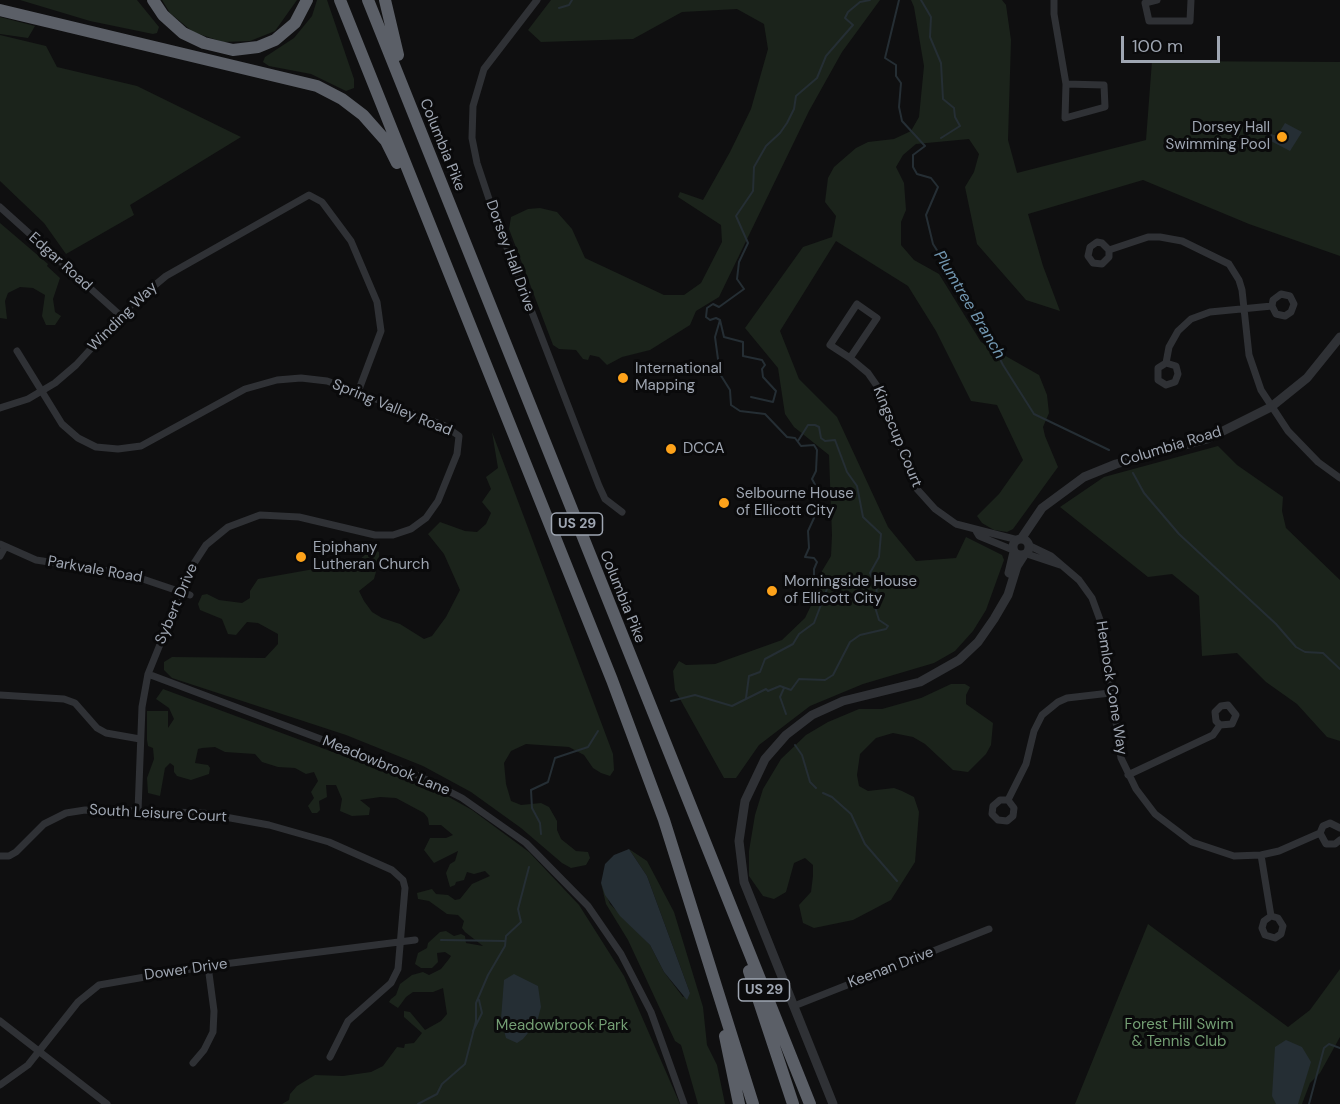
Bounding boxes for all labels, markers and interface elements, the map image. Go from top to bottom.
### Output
scale bar [1124,24,1223,62]
text: 100 m [1132,34,1183,58]
street label: Columbia Pike [415,96,469,194]
place label: Dorsey Hall Swimming Pool [1166,119,1270,154]
marker: Dorsey Hall Swimming Pool [1275,130,1289,144]
street label: Dorsey Hall Drive [481,198,539,314]
street label: Edgar Road [25,229,95,295]
water label: Plumtree Branch [929,247,1009,363]
street label: Winding Way [85,279,161,355]
place label: International Mapping [635,360,722,395]
marker: International Mapping [616,371,630,385]
street label: Spring Valley Road [329,376,455,440]
street label: Kingscup Court [869,384,925,490]
street label: Columbia Road [1118,423,1224,471]
place label: DCCA [683,440,725,458]
marker: DCCA [664,442,678,456]
place label: Selbourne House of Ellicott City [736,485,854,520]
marker: Selbourne House of Ellicott City [717,496,731,510]
road number: US 29 [552,513,602,535]
place label: Epiphany Lutheran Church [313,539,429,574]
street label: Columbia Pike [595,548,649,646]
marker: Epiphany Lutheran Church [294,550,308,564]
street label: Parkvale Road [46,553,144,587]
street label: Sybert Drive [152,561,202,647]
place label: Morningside House of Ellicott City [784,573,917,608]
marker: Morningside House of Ellicott City [765,584,779,598]
street label: Hemlock Cone Way [1092,620,1130,756]
street label: Meadowbrook Lane [320,732,452,800]
street label: South Leisure Court [89,801,227,827]
street label: Keenan Drive [846,943,936,993]
street label: Dower Drive [143,955,229,985]
road number: US 29 [738,979,789,1001]
park label: Forest Hill Swim & Tennis Club [1124,1016,1234,1051]
park label: Meadowbrook Park [496,1017,628,1035]

